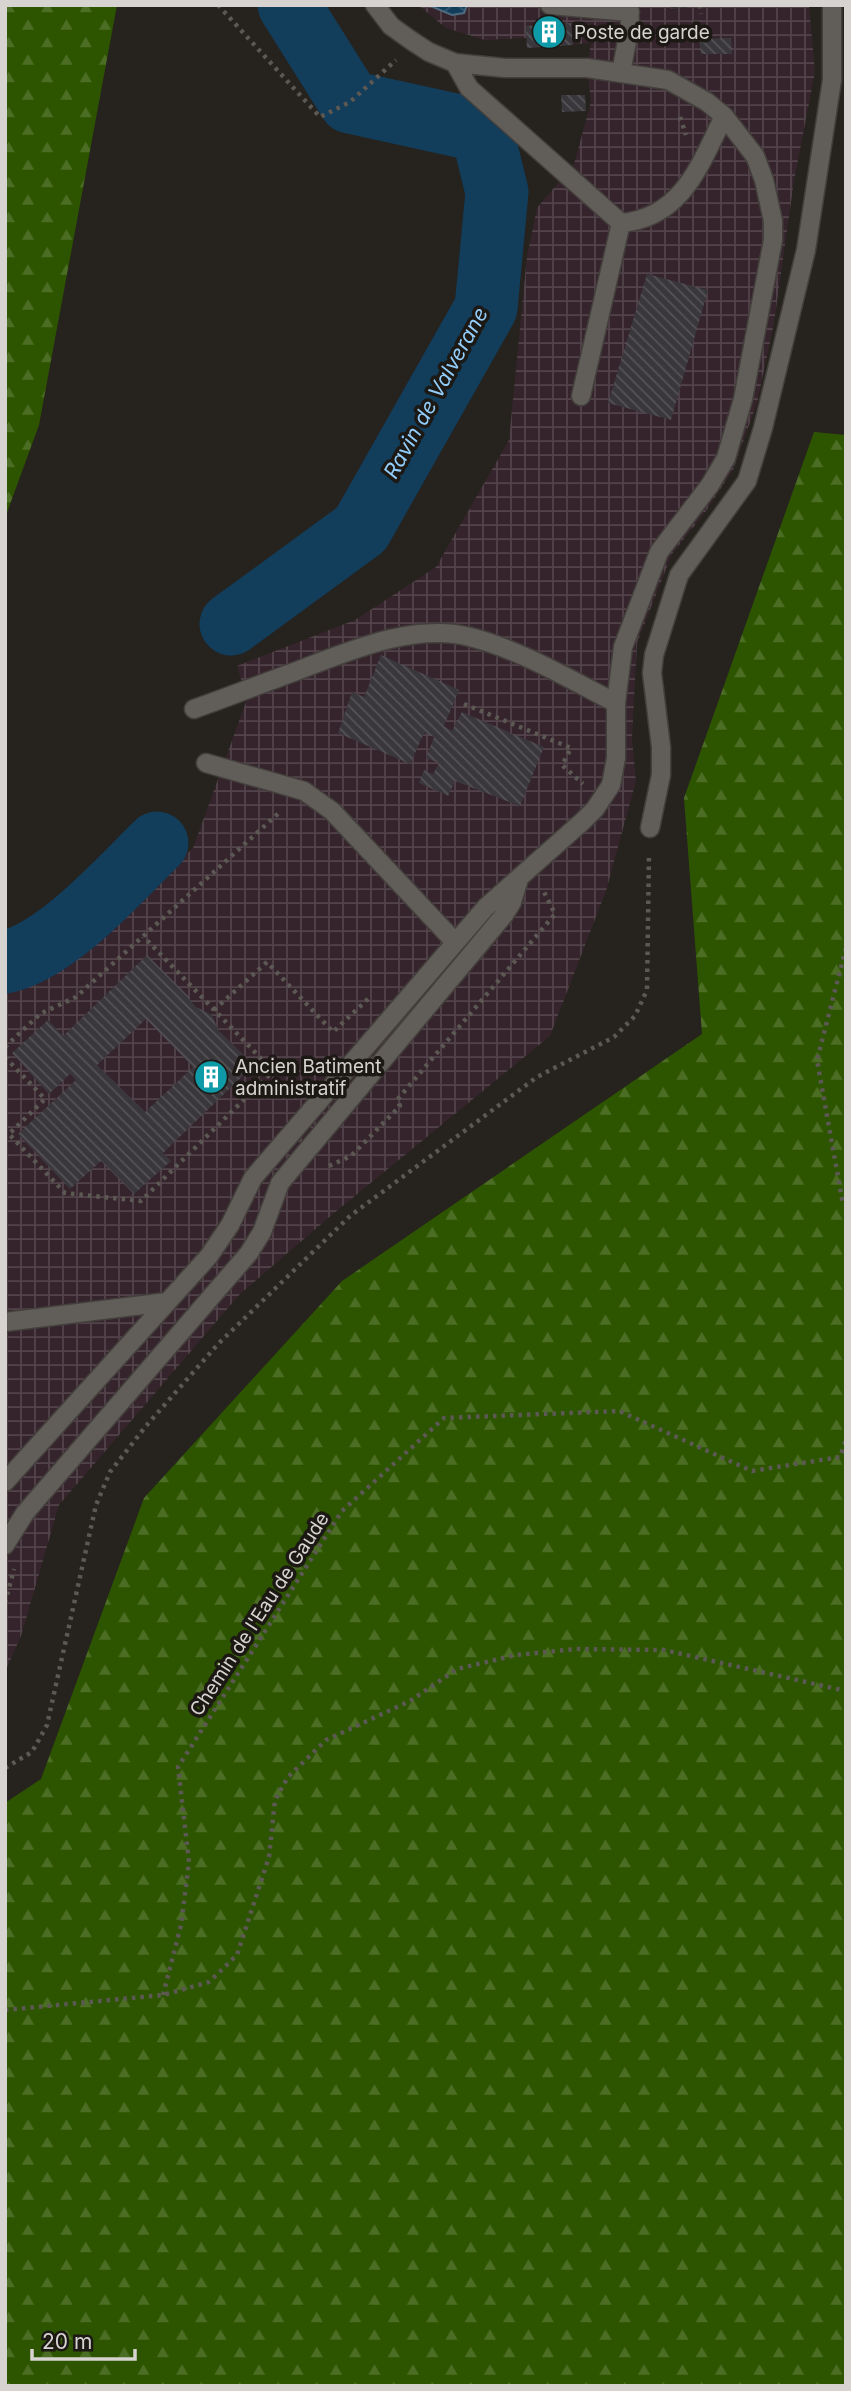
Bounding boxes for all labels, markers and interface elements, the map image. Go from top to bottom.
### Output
building icon: Poste de garde [530,13,568,51]
place label: Poste de garde [574,21,710,44]
water label: Ravin de Valverane [378,303,493,483]
place label: Ancien Batiment administratif [235,1055,382,1100]
building icon: Ancien Batiment administratif [192,1058,230,1096]
street label: Chemin de l'Eau de Gaude [185,1508,334,1720]
scale bar [32,2318,135,2362]
text: 20 m [42,2329,92,2354]

